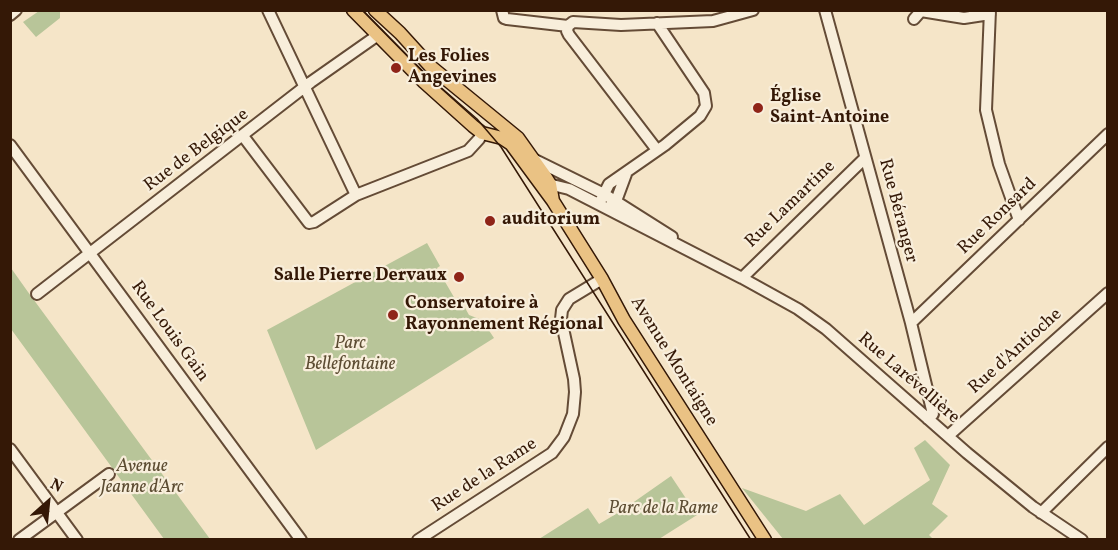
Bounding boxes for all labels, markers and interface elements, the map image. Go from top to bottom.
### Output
place label: Les Folies Angevines [408,47,497,90]
marker: Les Folies Angevines [389,61,403,75]
place label: Église Saint-Antoine [770,87,889,130]
marker: Église Saint-Antoine [751,101,765,115]
street label: Rue de Belgique [141,105,253,197]
street label: Rue Lamartine [741,157,841,253]
street label: Rue Béranger [873,157,921,265]
street label: Rue Ronsard [954,174,1042,260]
place label: auditorium [502,210,600,232]
marker: auditorium [483,214,497,228]
place label: Salle Pierre Dervaux [274,266,447,288]
marker: Salle Pierre Dervaux [452,270,466,284]
street label: Rue Louis Gain [125,277,213,387]
street label: Avenue Montaigne [625,293,721,431]
place label: Conservatoire à Rayonnement Régional [405,294,603,336]
street label: Rue d'Antioche [965,304,1067,400]
marker: Conservatoire à Rayonnement Régional [386,308,400,322]
street label: Rue Larévellière [853,329,963,429]
park label: Parc Bellefontaine [305,334,395,376]
street label: Rue de la Rame [429,434,541,518]
park label: Avenue Jeanne d'Arc [100,457,184,500]
north arrow [18,472,78,532]
text: N [46,474,66,498]
park label: Parc de la Rame [608,499,718,521]

